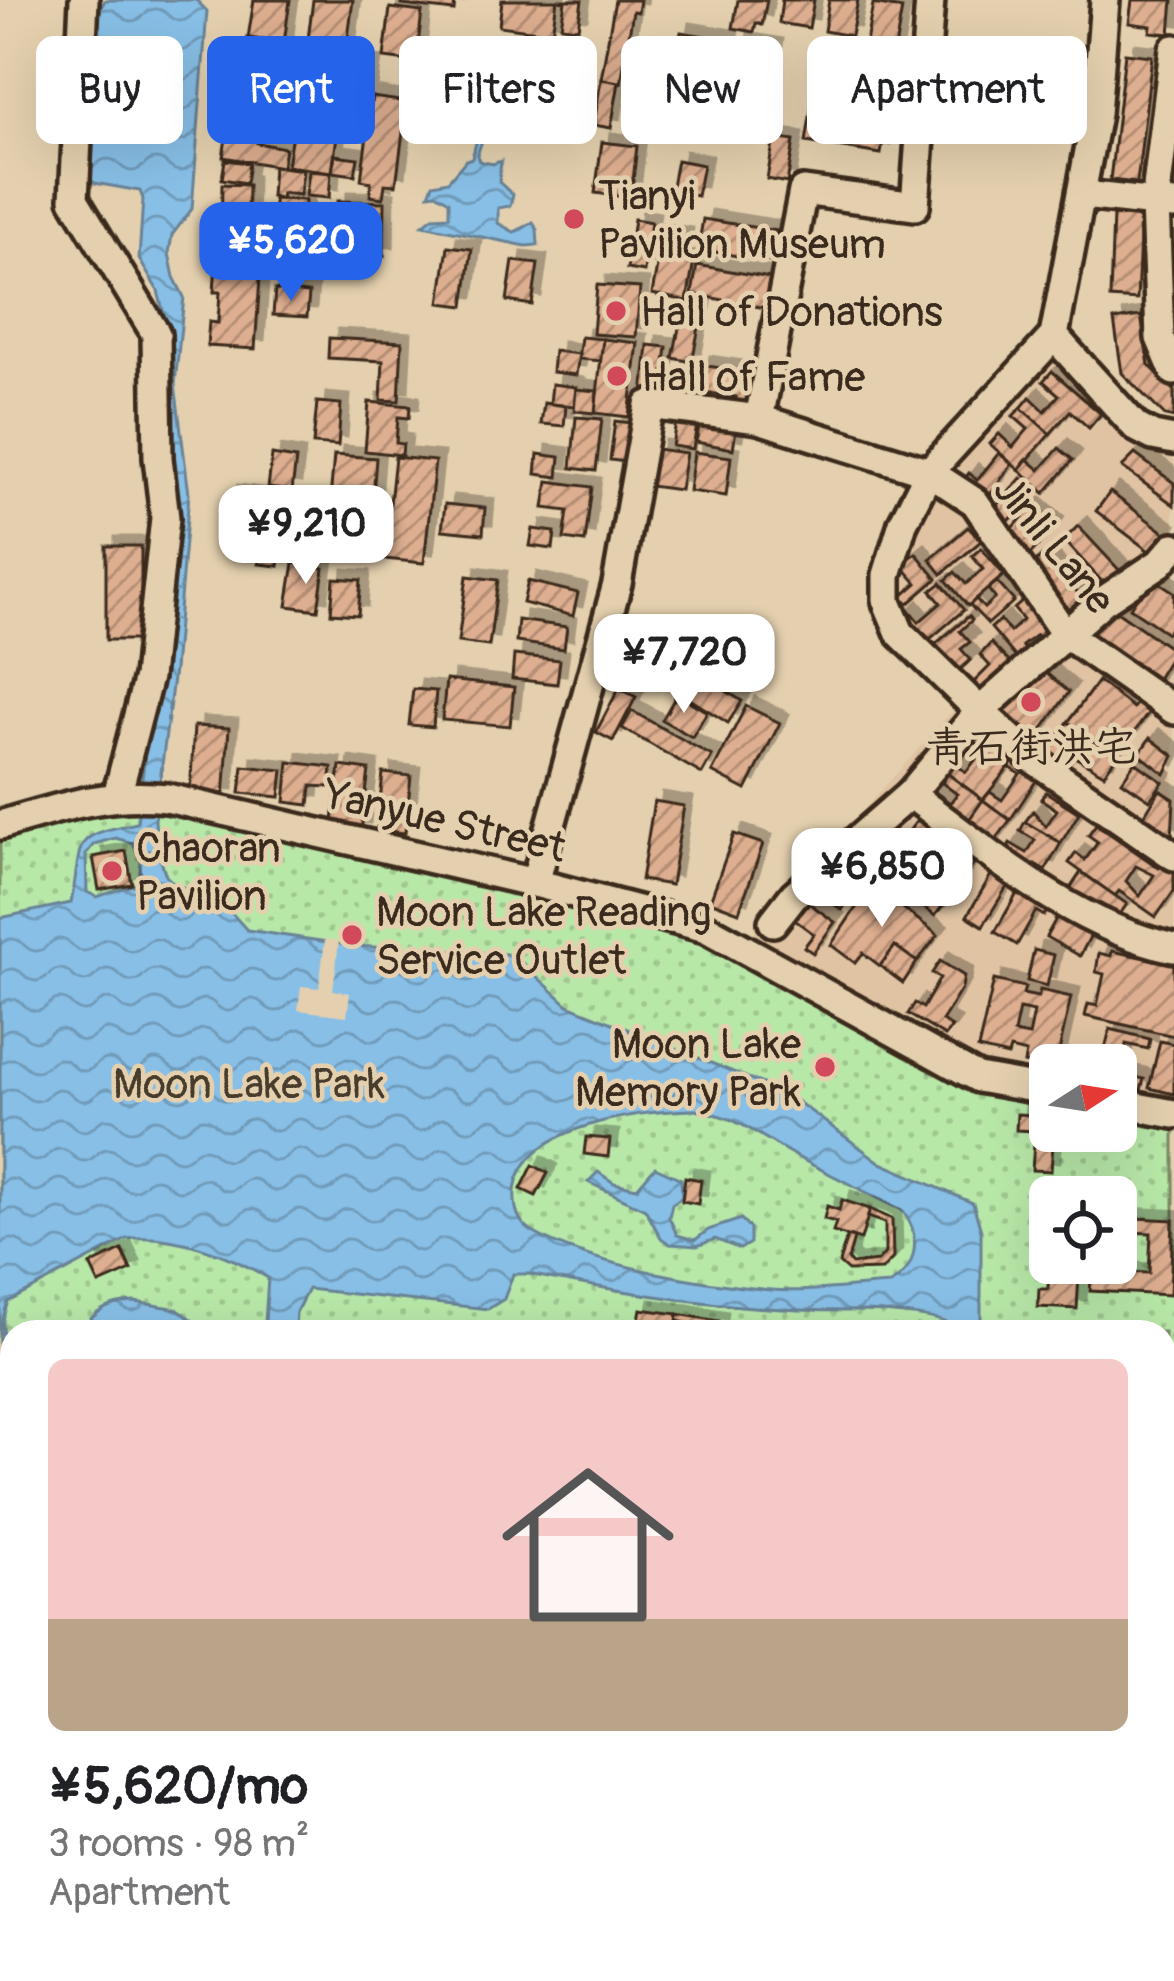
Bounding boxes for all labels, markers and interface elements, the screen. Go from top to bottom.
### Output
chip: Buy [36,36,183,144]
chip: Rent [207,36,375,144]
chip: Filters [399,36,597,144]
chip: New [621,36,783,144]
chip: Apartment [807,36,1087,144]
place label: Tianyi Pavilion Museum [598,171,886,271]
pin: ¥5,620 [193,202,389,304]
marker: Tianyi Pavilion Museum [561,206,587,232]
text: ¥5,620 [226,216,356,265]
place label: Hall of Donations [640,287,943,339]
marker: Hall of Donations [603,298,629,324]
place label: Hall of Fame [641,352,866,404]
marker: Hall of Fame [604,363,630,389]
street label: Jinli Lane [982,465,1125,626]
pin: ¥9,210 [208,485,404,587]
text: ¥9,210 [246,499,366,548]
pin: ¥7,720 [586,614,782,716]
text: ¥7,720 [621,628,747,677]
marker: 青石街洪宅 [1018,689,1044,715]
place label: 青石街洪宅 [926,722,1136,774]
street label: Yanyue Street [318,769,571,875]
place label: Chaoran Pavilion [136,823,281,923]
pin: ¥6,850 [784,828,980,930]
text: ¥6,850 [818,842,946,891]
marker: Chaoran Pavilion [99,858,125,884]
place label: Moon Lake Reading Service Outlet [376,887,711,987]
marker: Moon Lake Reading Service Outlet [339,922,365,948]
place label: Moon Lake Memory Park [575,1019,801,1119]
north arrow [1029,1044,1137,1152]
map controls [1029,1044,1137,1284]
marker: Moon Lake Memory Park [812,1054,838,1080]
park label: Moon Lake Park [113,1059,385,1111]
button: locate [1029,1176,1137,1284]
icon: home [480,1437,696,1653]
text: ¥5,620/mo [48,1755,308,1819]
text: 3 rooms · 98 m² [48,1819,309,1868]
text: Apartment [48,1868,230,1917]

